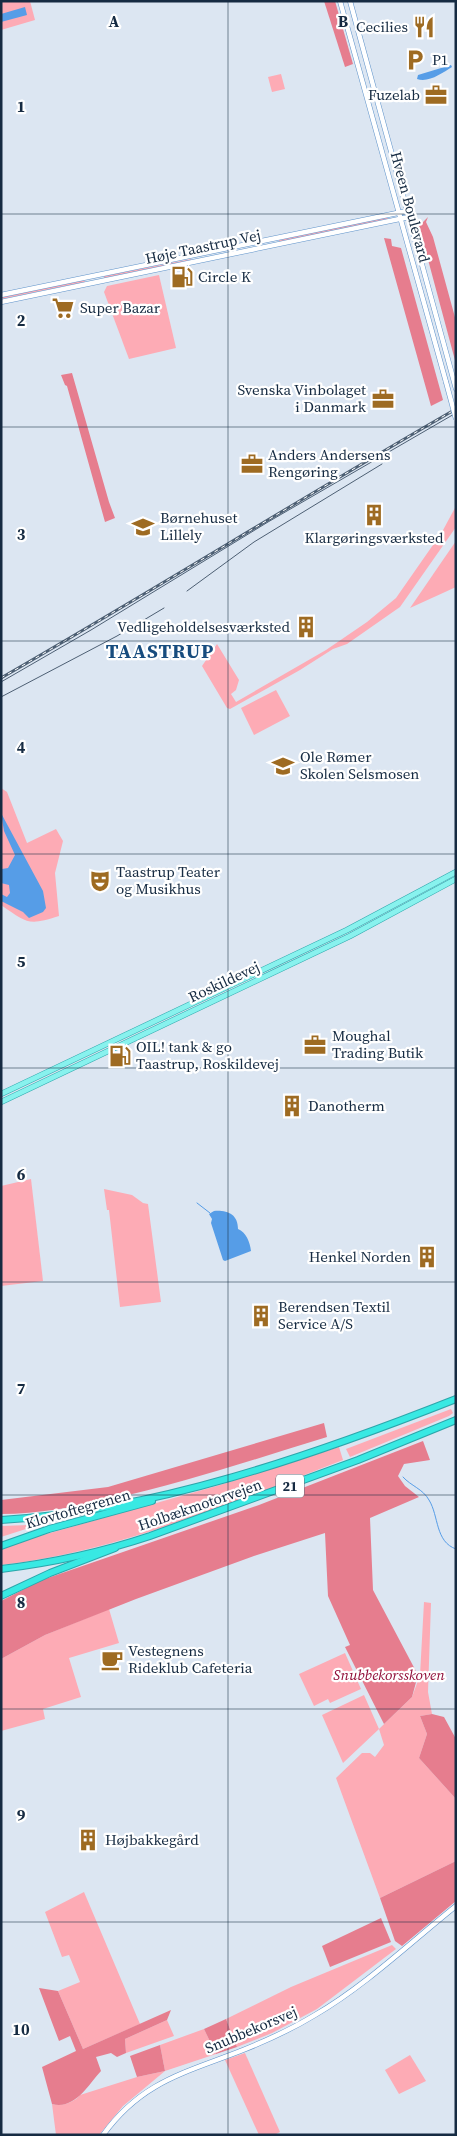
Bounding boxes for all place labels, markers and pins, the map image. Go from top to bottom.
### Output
restaurant icon: Cecilies [411,14,437,40]
place label: Cecilies [356,16,408,37]
parking icon: P1 [402,47,428,73]
place label: P1 [432,49,448,70]
office icon: Fuzelab [423,82,449,108]
place label: Fuzelab [368,84,420,105]
fuel station icon: Circle K [169,264,195,290]
place label: Circle K [198,266,251,287]
supermarket icon: Super Bazar [50,295,76,321]
place label: Super Bazar [80,297,161,318]
place label: Svenska Vinbolaget i Danmark [237,379,367,417]
office icon: Svenska Vinbolaget i Danmark [370,386,396,412]
place label: Anders Andersens Rengøring [268,444,391,482]
office icon: Anders Andersens Rengøring [239,451,265,477]
building icon: Klargøringsværksted [361,502,387,528]
place label: Børnehuset Lillely [160,507,237,545]
school or university icon: Børnehuset Lillely [130,514,156,540]
place label: Klargøringsværksted [304,527,444,548]
building icon: Vedligeholdelsesværksted [293,614,319,640]
place label: Vedligeholdelsesværksted [117,616,290,637]
place label: Ole Rømer Skolen Selsmosen [300,746,419,784]
school or university icon: Ole Rømer Skolen Selsmosen [270,753,296,779]
place label: Taastrup Teater og Musikhus [116,861,221,899]
theatre icon: Taastrup Teater og Musikhus [87,868,113,894]
place label: Moughal Trading Butik [332,1025,424,1063]
office icon: Moughal Trading Butik [302,1032,328,1058]
place label: OIL! tank & go Taastrup, Roskildevej [136,1036,279,1074]
fuel station icon: OIL! tank & go Taastrup, Roskildevej [107,1043,133,1069]
building icon: Danotherm [279,1093,305,1119]
place label: Danotherm [308,1095,385,1116]
building icon: Henkel Norden [414,1244,440,1270]
place label: Henkel Norden [309,1246,411,1267]
place label: Berendsen Textil Service A/S [278,1296,391,1334]
building icon: Berendsen Textil Service A/S [248,1303,274,1329]
place label: Vestegnens Rideklub Cafeteria [128,1640,253,1678]
cafe icon: Vestegnens Rideklub Cafeteria [99,1647,125,1673]
building icon: Højbakkegård [75,1827,101,1853]
place label: Højbakkegård [105,1829,199,1850]

